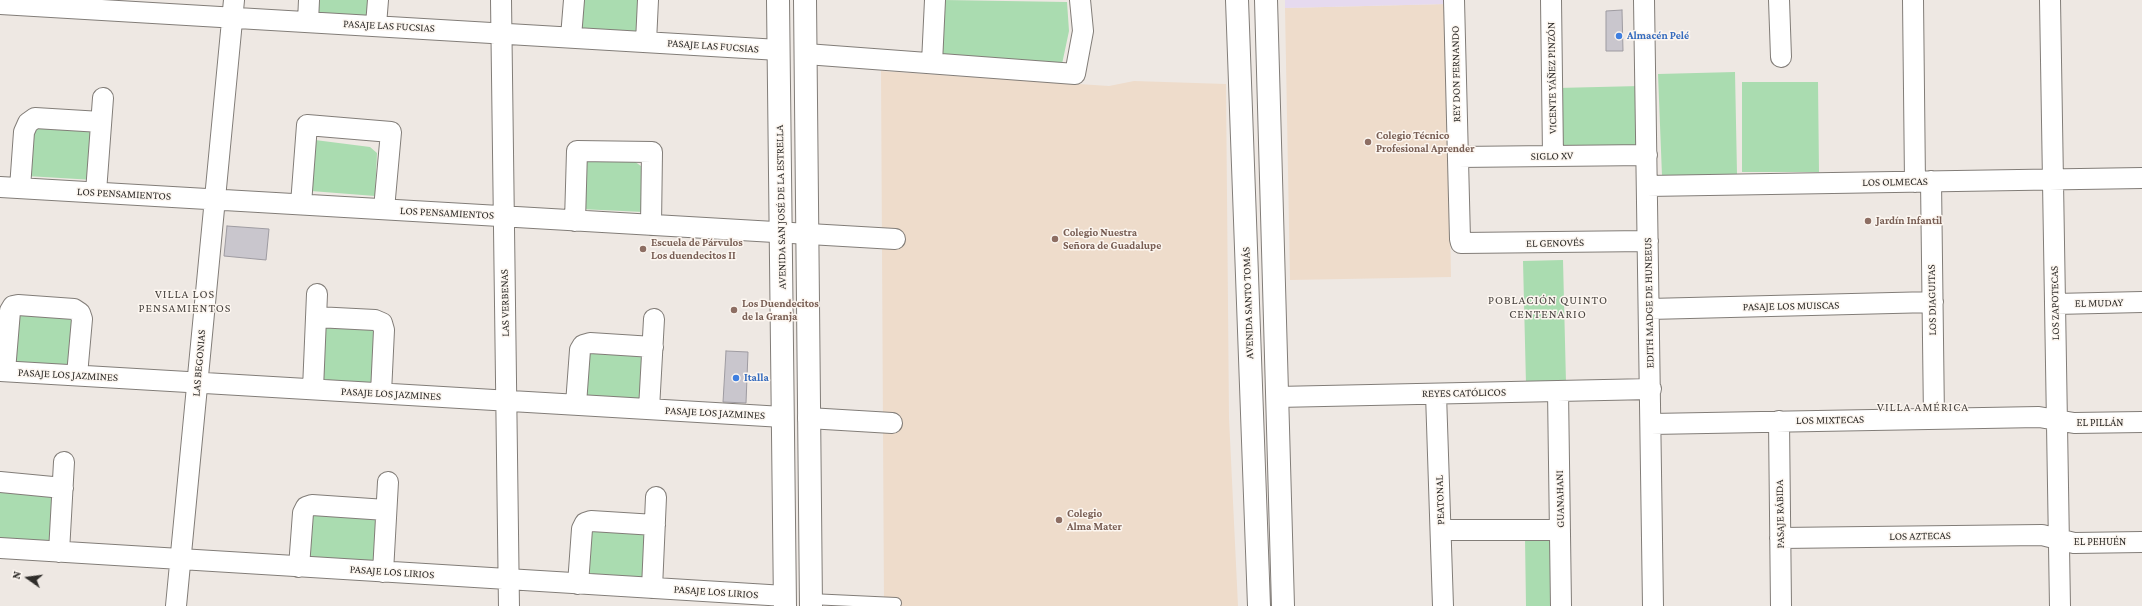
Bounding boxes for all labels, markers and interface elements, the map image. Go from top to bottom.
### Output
street label: PASAJE LAS FUCSIAS [343,17,435,35]
street label: VICENTE YÁÑEZ PINZÓN [1544,22,1560,134]
street label: REY DON FERNANDO [1449,26,1463,122]
place label: Almacén Pelé [1627,29,1689,43]
marker: Almacén Pelé [1614,31,1624,41]
street label: PASAJE LAS FUCSIAS [667,36,759,56]
street label: AVENIDA SAN JOSÉ DE LA ESTRELLA [773,125,789,289]
place label: Colegio Técnico Profesional Aprender [1376,129,1475,155]
marker: Colegio Técnico Profesional Aprender [1363,137,1373,147]
street label: SIGLO XV [1531,149,1573,163]
street label: LOS OLMECAS [1862,175,1928,189]
street label: LOS PENSAMIENTOS [77,185,171,203]
street label: LOS PENSAMIENTOS [400,204,494,222]
place label: Jardín Infantil [1876,214,1942,228]
marker: Jardín Infantil [1863,216,1873,226]
place label: Colegio Nuestra Señora de Guadalupe [1063,226,1161,252]
marker: Colegio Nuestra Señora de Guadalupe [1050,234,1060,244]
place label: Escuela de Párvulos Los duendecitos II [651,236,743,262]
street label: EL GENOVÉS [1526,236,1584,250]
street label: EDITH MADGE DE HUNEEUS [1641,238,1657,368]
marker: Escuela de Párvulos Los duendecitos II [638,244,648,254]
street label: AVENIDA SANTO TOMÁS [1239,247,1257,359]
street label: LOS DIAGUITAS [1925,264,1939,336]
street label: LOS ZAPOTECAS [2048,266,2062,340]
street label: LAS VERBENAS [498,269,512,337]
district label: VILLA LOS PENSAMIENTOS [139,287,231,315]
district label: POBLACIÓN QUINTO CENTENARIO [1488,293,1608,321]
street label: EL MUDAY [2075,296,2123,310]
place label: Los Duendecitos de la Granja [742,297,819,323]
street label: PASAJE LOS MUISCAS [1743,299,1839,313]
marker: Los Duendecitos de la Granja [729,305,739,315]
street label: LAS BEGONIAS [190,329,208,397]
street label: PASAJE LOS JAZMINES [18,366,118,384]
place label: Italla [744,371,769,385]
marker: Italla [731,373,741,383]
street label: PASAJE LOS JAZMINES [341,385,441,403]
street label: REYES CATÓLICOS [1422,386,1506,400]
district label: VILLA AMÉRICA [1877,400,1969,414]
street label: PASAJE LOS JAZMINES [665,404,765,422]
street label: LOS MIXTECAS [1796,413,1864,427]
street label: EL PILLÁN [2077,416,2123,430]
street label: GUANAHANI [1553,470,1567,528]
street label: PEATONAL [1433,475,1447,525]
street label: PASAJE RÁBIDA [1773,479,1787,549]
place label: Colegio Alma Mater [1067,507,1122,533]
marker: Colegio Alma Mater [1054,515,1064,525]
street label: LOS AZTECAS [1889,529,1951,543]
street label: EL PEHUÉN [2074,535,2126,549]
north arrow [8,558,48,598]
street label: PASAJE LOS LIRIOS [349,562,435,582]
text: N [10,570,23,580]
street label: PASAJE LOS LIRIOS [673,582,759,602]

